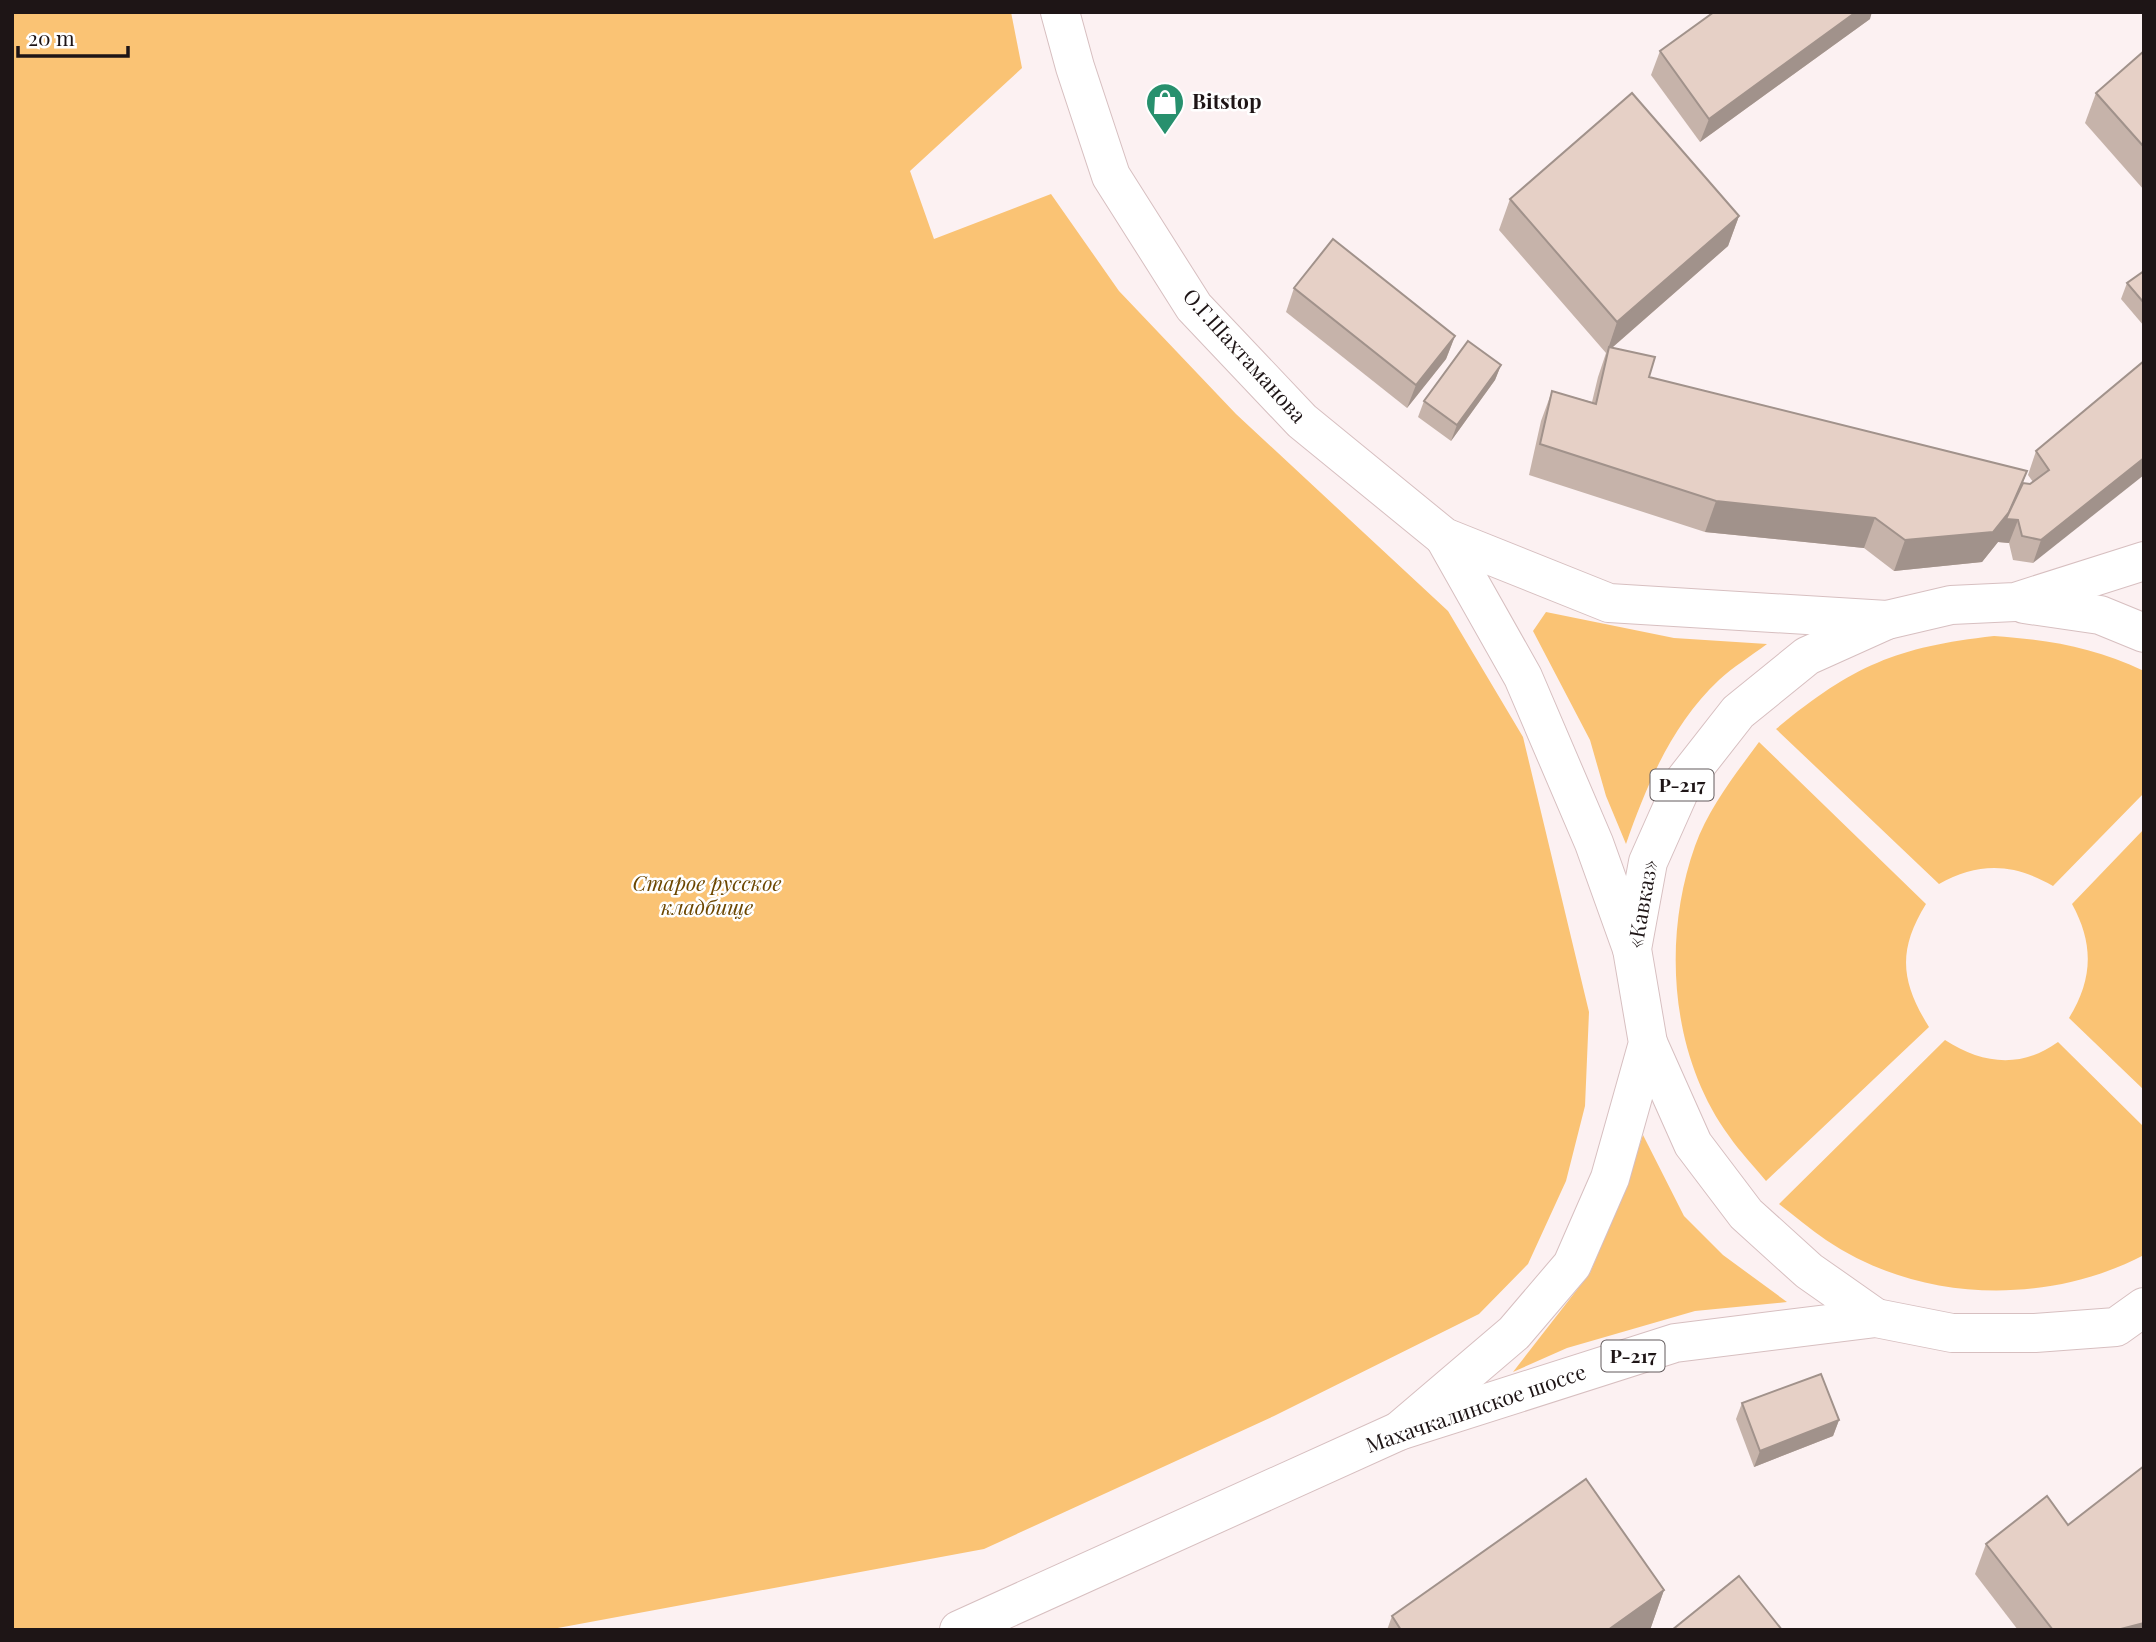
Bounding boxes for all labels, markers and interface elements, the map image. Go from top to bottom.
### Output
scale bar [18,14,128,58]
text: 20 m [28,23,75,51]
shop icon: Bitstop [1144,81,1186,136]
place label: Bitstop [1192,86,1262,114]
street label: О.Г.Шахтаманова [1178,282,1314,428]
road number: Р-217 [1650,770,1714,800]
street label: «Кавказ» [1619,857,1663,950]
park label: Старое русское кладбище [632,868,782,920]
road number: Р-217 [1602,1340,1664,1372]
street label: Махачкалинское шоссе [1362,1356,1589,1458]

